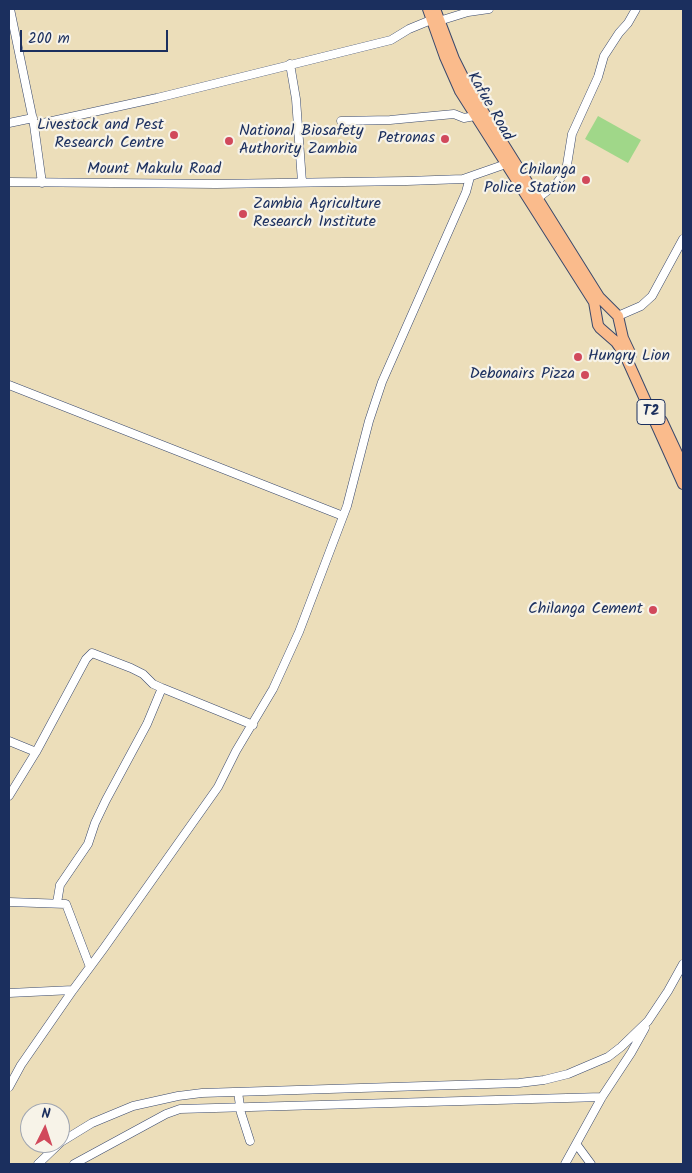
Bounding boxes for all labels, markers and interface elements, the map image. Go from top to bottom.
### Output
scale bar [22,20,170,52]
text: 200 m [28,27,70,51]
street label: Kafue Road [462,69,516,145]
place label: Livestock and Pest Research Centre [37,116,164,154]
place label: National Biosafety Authority Zambia [239,122,363,160]
marker: Livestock and Pest Research Centre [168,129,180,141]
place label: Petronas [378,129,435,149]
marker: Petronas [439,133,451,145]
marker: National Biosafety Authority Zambia [223,135,235,147]
street label: Mount Makulu Road [87,160,221,180]
place label: Chilanga Police Station [484,161,576,199]
marker: Chilanga Police Station [580,174,592,186]
place label: Zambia Agriculture Research Institute [253,195,381,233]
marker: Zambia Agriculture Research Institute [237,208,249,220]
place label: Hungry Lion [588,347,670,367]
marker: Hungry Lion [572,351,584,363]
place label: Debonairs Pizza [469,365,575,385]
marker: Debonairs Pizza [579,369,591,381]
road number: T2 [637,400,665,424]
place label: Chilanga Cement [528,600,643,620]
marker: Chilanga Cement [647,604,659,616]
north arrow [20,1103,70,1153]
text: N [41,1103,51,1125]

